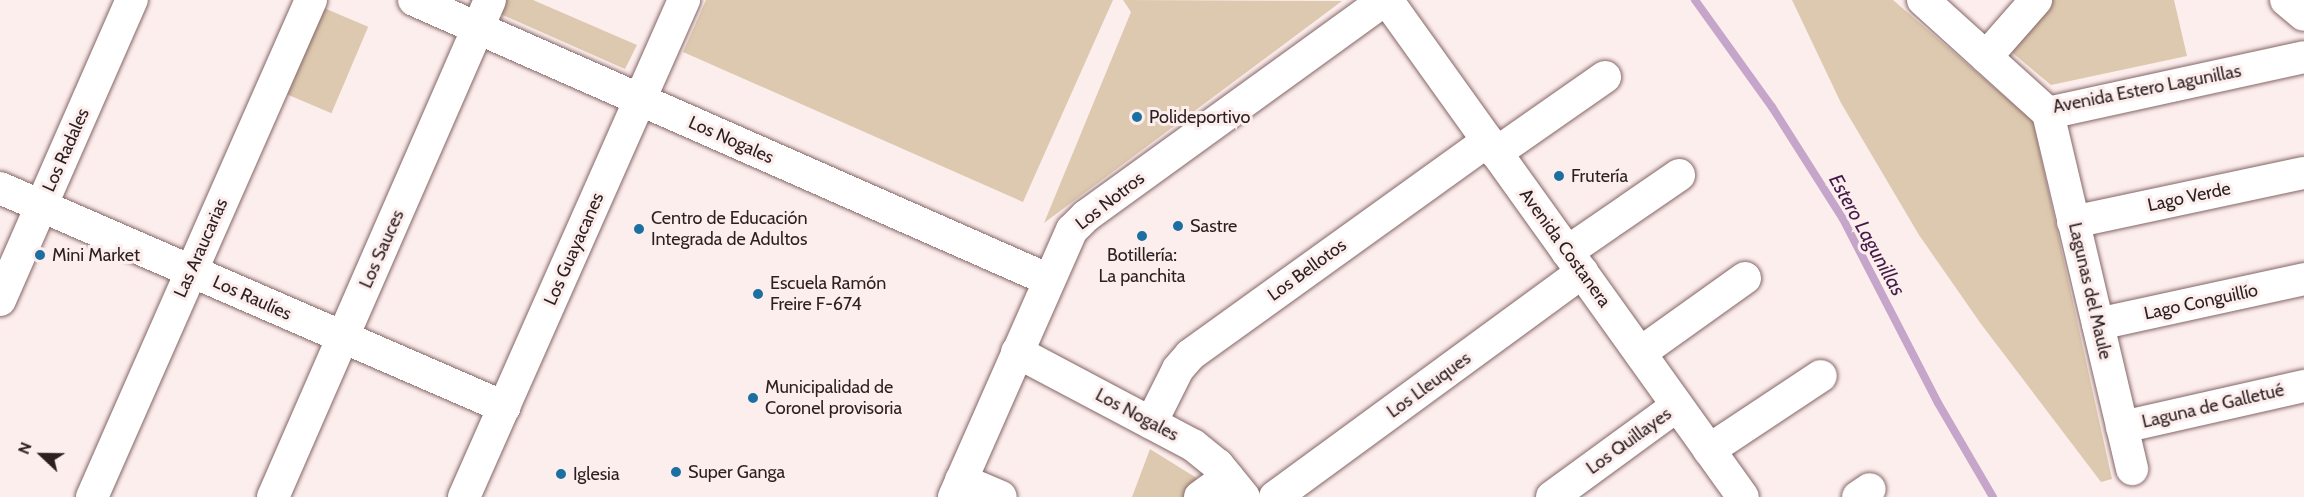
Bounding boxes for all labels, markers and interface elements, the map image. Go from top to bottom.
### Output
street label: Avenida Estero Lagunillas [2051,60,2243,118]
street label: Los Radales [38,105,94,195]
place label: Polideportivo [1149,106,1250,128]
marker: Polideportivo [1130,110,1144,124]
street label: Los Nogales [685,112,777,168]
place label: Frutería [1571,165,1628,187]
street label: Los Notros [1071,167,1149,235]
marker: Frutería [1552,169,1566,183]
water label: Estero Lagunillas [1824,170,1910,300]
street label: Lago Verde [2146,178,2232,216]
street label: Avenida Costanera [1515,184,1615,312]
street label: Los Guayacanes [540,189,608,309]
street label: Las Araucarias [170,195,232,301]
street label: Los Sauces [355,206,409,292]
place label: Centro de Educación Integrada de Adultos [651,208,808,250]
place label: Sastre [1190,215,1237,237]
marker: Sastre [1171,219,1185,233]
street label: Lagunas del Maule [2064,221,2116,361]
marker: Centro de Educación Integrada de Adultos [632,222,646,236]
marker: Botillería: La panchita [1135,229,1149,243]
street label: Los Bellotos [1264,234,1350,306]
place label: Mini Market [52,244,140,266]
place label: Botillería: La panchita [1099,245,1185,288]
marker: Mini Market [33,248,47,262]
street label: Los Raulíes [209,271,295,325]
place label: Escuela Ramón Freire F-674 [770,273,886,316]
street label: Lago Conguillío [2142,279,2260,325]
marker: Escuela Ramón Freire F-674 [751,287,765,301]
street label: Los Lleuques [1383,347,1475,423]
place label: Municipalidad de Coronel provisoria [765,377,902,420]
street label: Laguna de Galletué [2140,379,2286,433]
street label: Los Nogales [1092,384,1182,446]
marker: Municipalidad de Coronel provisoria [746,391,760,405]
street label: Los Quillayes [1582,403,1676,479]
north arrow [12,425,72,485]
text: N [14,439,36,457]
place label: Super Ganga [688,461,785,483]
place label: Iglesia [573,463,620,485]
marker: Super Ganga [669,465,683,479]
marker: Iglesia [554,467,568,481]

